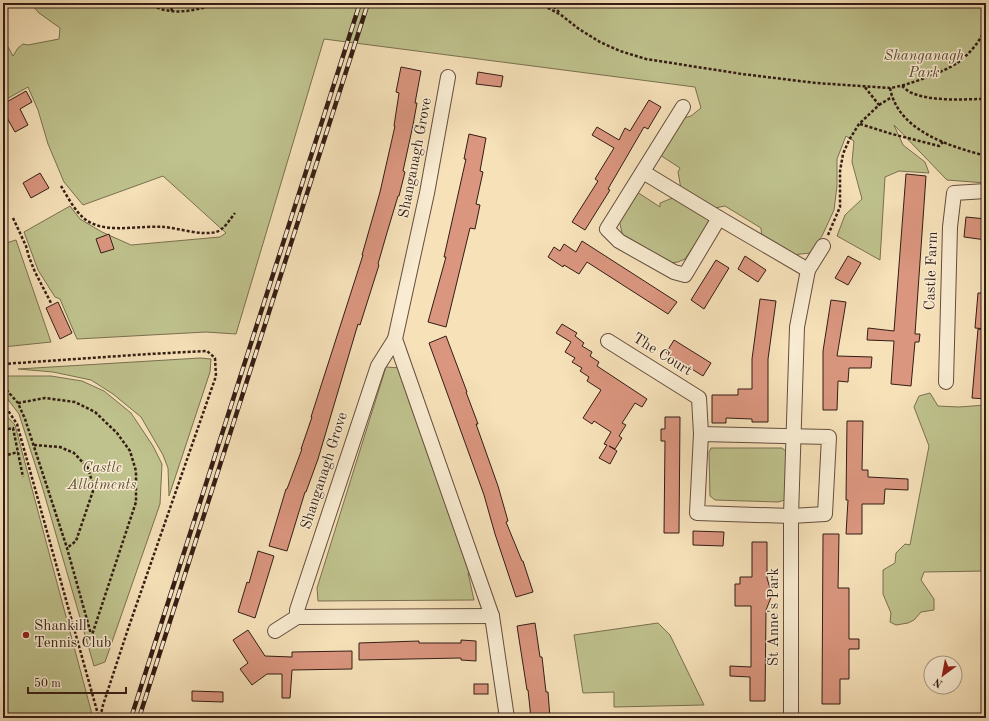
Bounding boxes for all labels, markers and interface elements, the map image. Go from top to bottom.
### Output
park label: Shanganagh Park [884,49,964,81]
street label: Shanganagh Grove [397,96,435,219]
street label: Castle Farm [923,231,941,311]
street label: The Court [630,331,694,379]
street label: Shanganagh Grove [299,410,351,531]
park label: Castle Allotments [66,461,137,493]
street label: St Anne's Park [767,568,782,666]
place label: Shankill Tennis Club [34,619,111,651]
marker: Shankill Tennis Club [21,630,31,640]
north arrow [923,655,963,695]
scale bar [28,669,126,695]
text: N [932,675,945,689]
text: 50 m [34,677,61,690]

